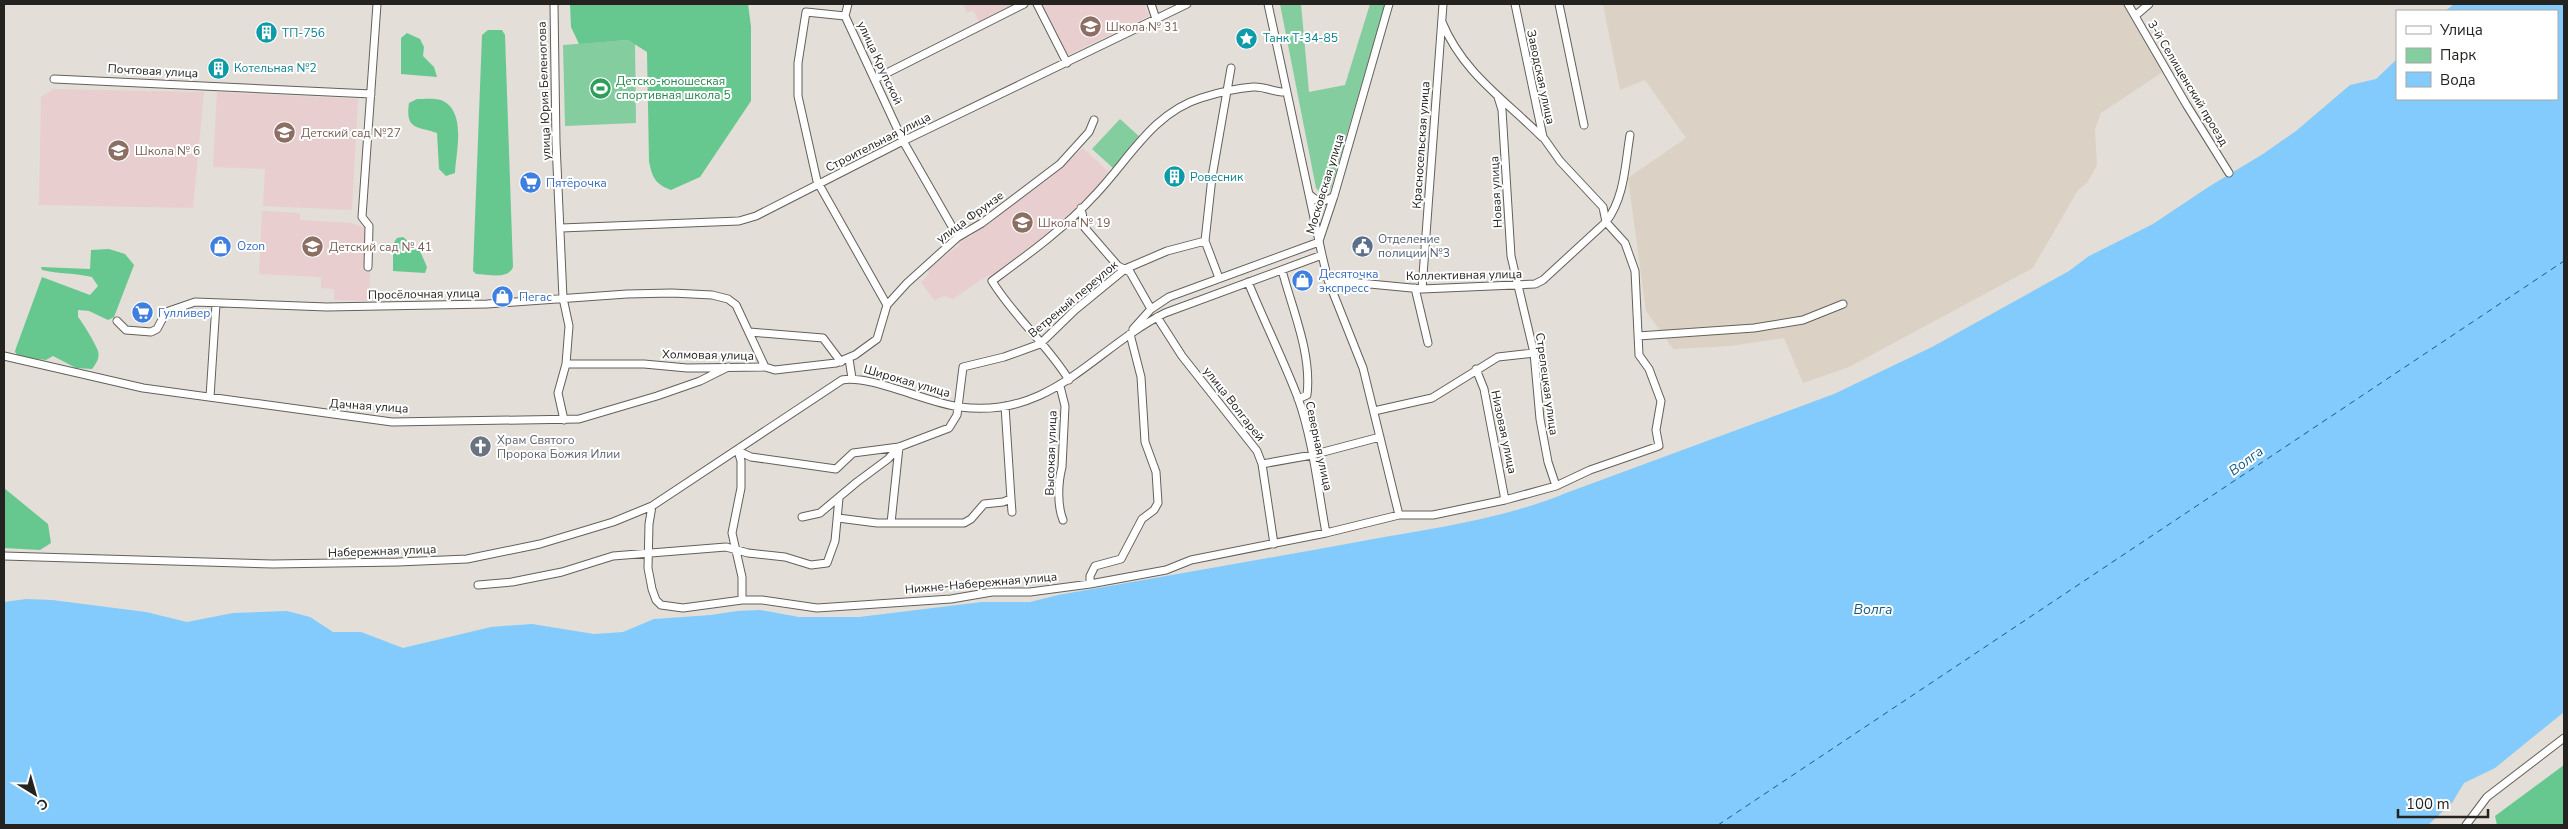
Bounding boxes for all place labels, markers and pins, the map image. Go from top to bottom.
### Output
school or university icon: Школа № 31 [1078,15,1102,39]
place label: Школа № 31 [1106,19,1179,35]
building icon: ТП-756 [254,21,278,45]
place label: ТП-756 [282,25,325,41]
place icon: Танк Т-34-85 [1235,26,1259,50]
place label: Танк Т-34-85 [1263,30,1338,46]
building icon: Котельная №2 [206,56,230,80]
place label: Котельная №2 [234,60,317,76]
place label: Детско-юношеская спортивная школа 5 [616,73,731,103]
sports icon: Детско-юношеская спортивная школа 5 [588,76,612,100]
school or university icon: Детский сад №27 [273,121,297,145]
place label: Детский сад №27 [301,125,401,141]
school or university icon: Школа № 6 [107,139,131,163]
place label: Школа № 6 [135,143,200,159]
building icon: Ровесник [1162,165,1186,189]
place label: Ровесник [1190,169,1244,185]
supermarket icon: Пятёрочка [518,171,542,195]
place label: Пятёрочка [546,175,607,191]
school or university icon: Школа № 19 [1010,211,1034,235]
place label: Школа № 19 [1038,215,1111,231]
place label: Отделение полиции №3 [1378,231,1450,261]
shop icon: Ozon [209,234,233,258]
public building icon: Отделение полиции №3 [1350,234,1374,258]
school or university icon: Детский сад № 41 [301,235,325,259]
place label: Ozon [237,238,265,254]
place label: Детский сад № 41 [329,239,432,255]
place label: Десяточка экспресс [1319,266,1379,296]
shop icon: Десяточка экспресс [1291,269,1315,293]
shop icon: Пегас [491,285,515,309]
place label: Пегас [519,289,552,305]
supermarket icon: Гулливер [130,301,154,325]
place label: Гулливер [158,305,210,321]
place label: Храм Святого Пророка Божия Илии [497,432,620,462]
church icon: Храм Святого Пророка Божия Илии [469,435,493,459]

